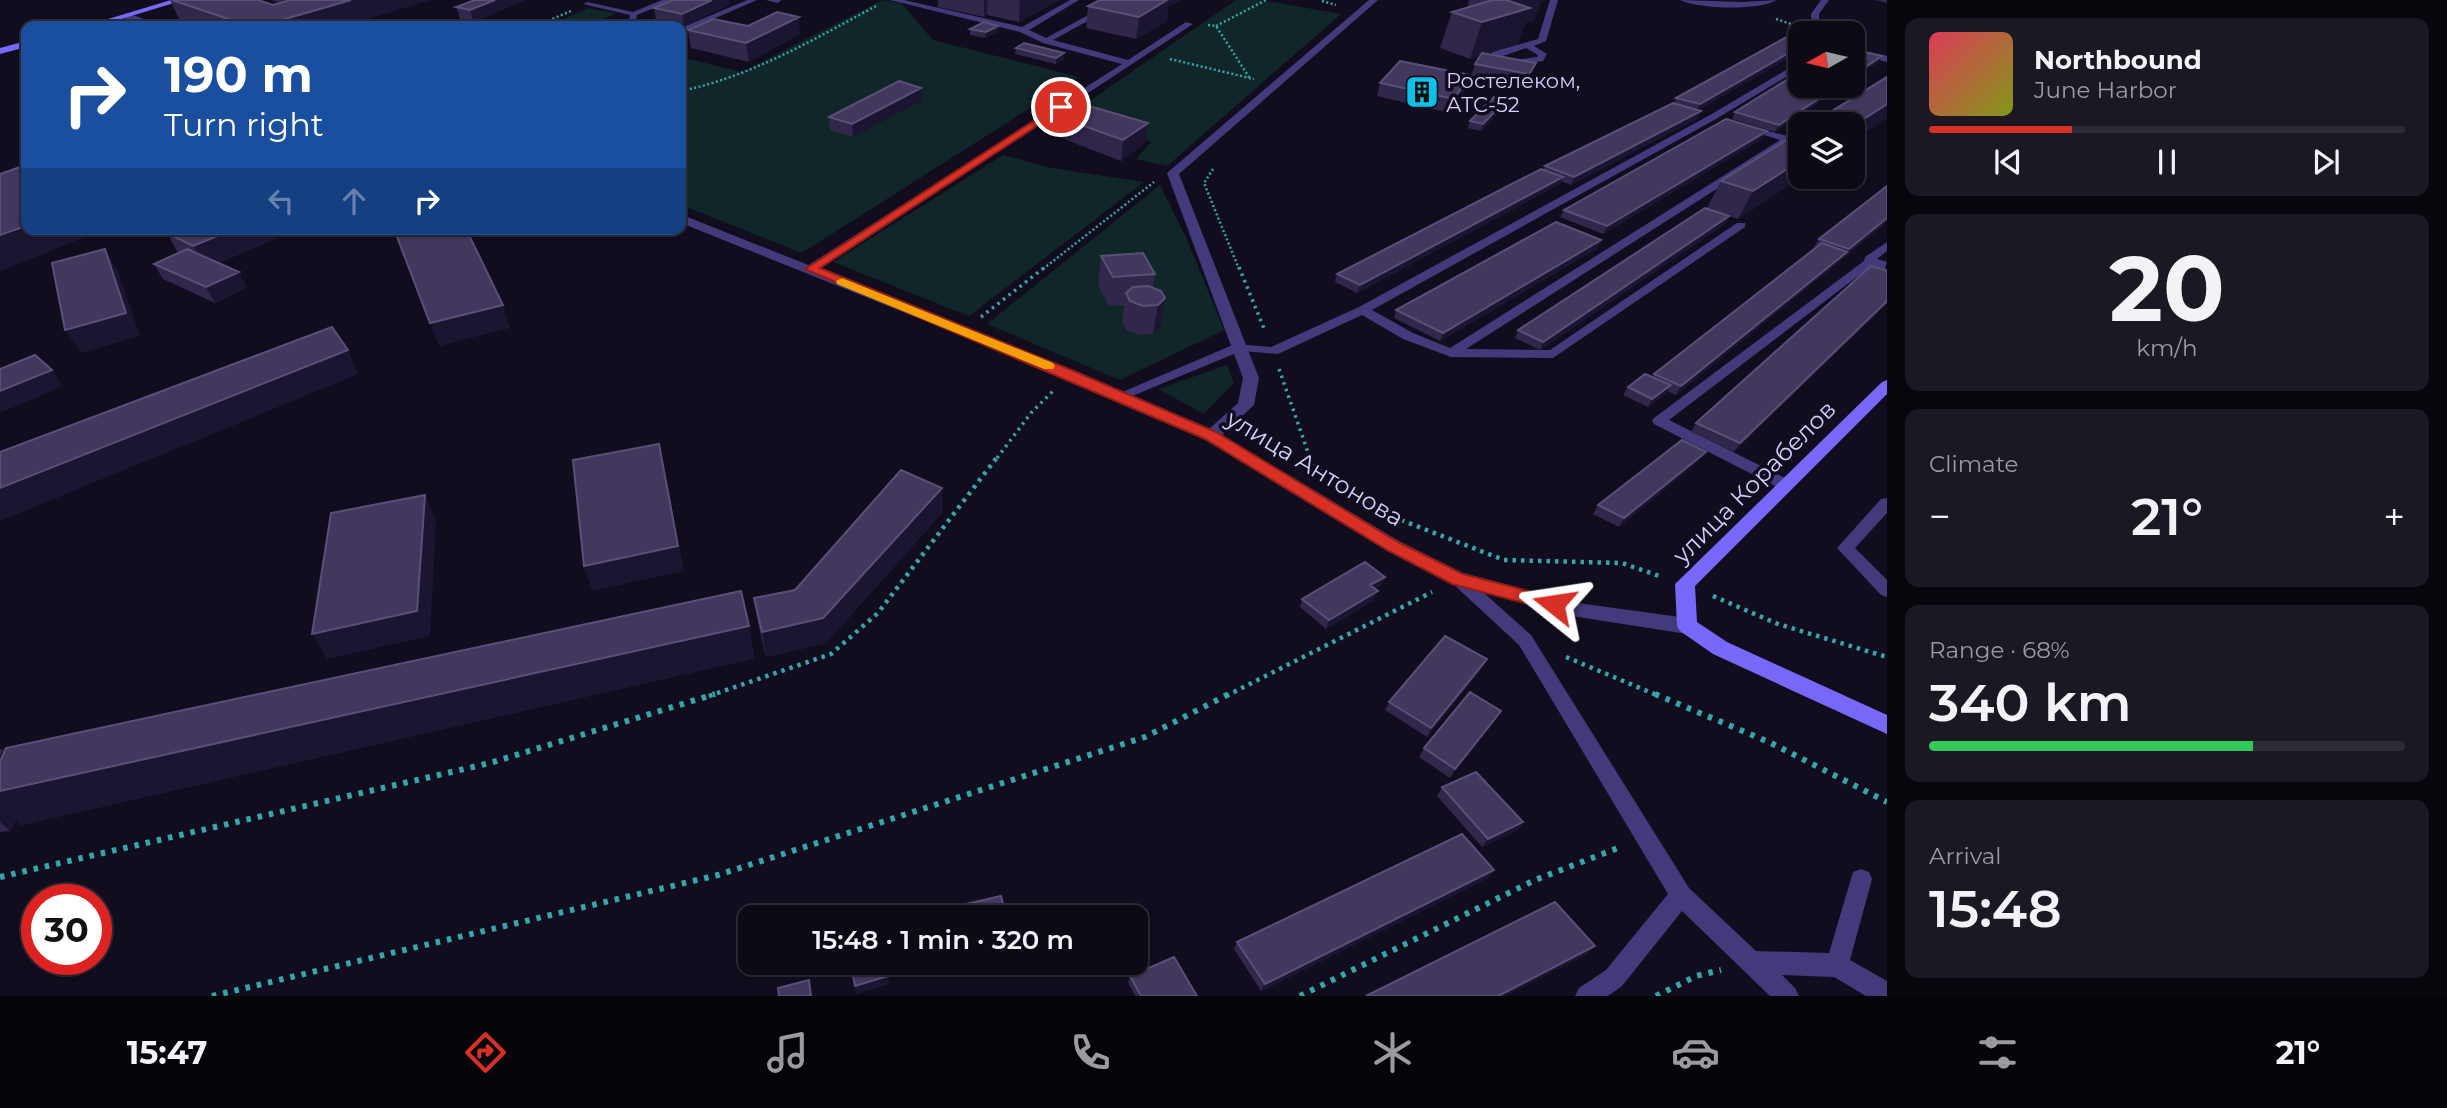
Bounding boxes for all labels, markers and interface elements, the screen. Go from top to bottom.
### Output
north arrow [1788,21,1866,98]
map controls [1788,21,1865,189]
text: Northbound [2034,44,2202,76]
text: 190 m [164,45,313,104]
icon: right [49,49,140,140]
place label: Ростелеком, АТС-52 [1446,68,1580,117]
building icon: Ростелеком, АТС-52 [1403,73,1441,111]
text: June Harbor [2034,76,2177,104]
pin [1031,77,1091,137]
icon: arrive [1042,88,1080,126]
text: Turn right [164,105,324,144]
button: layers [1788,112,1865,189]
icon: previous [1989,143,2027,181]
icon: pause [2148,143,2186,181]
icon: next [2307,143,2345,181]
icon: left [262,182,300,220]
icon: ahead [335,182,373,220]
icon: right [408,182,446,220]
text: 20 [2109,233,2225,344]
text: km/h [2136,334,2198,362]
street label: улица Корабелов [1666,395,1841,570]
street label: улица Антонова [1220,403,1409,532]
text: Climate [1929,450,2018,478]
text: 21° [2131,485,2203,548]
text: − [1929,493,1951,540]
text: + [2383,493,2405,540]
position arrow [1517,567,1591,641]
text: Range · 68% [1929,636,2070,664]
text: 340 km [1929,671,2131,734]
text: Arrival [1929,842,2002,870]
text: 15:48 [1929,877,2062,940]
speed limit sign: 30 [21,884,112,975]
text: 15:48 · 1 min · 320 m [812,924,1074,956]
icon: directions [461,1028,510,1077]
icon: music [763,1028,812,1077]
icon: phone [1066,1028,1115,1077]
icon: climate [1368,1028,1417,1077]
icon: car [1671,1028,1720,1077]
icon: filters [1973,1028,2022,1077]
text: 15:47 [127,1033,207,1072]
text: 21° [2275,1033,2320,1072]

